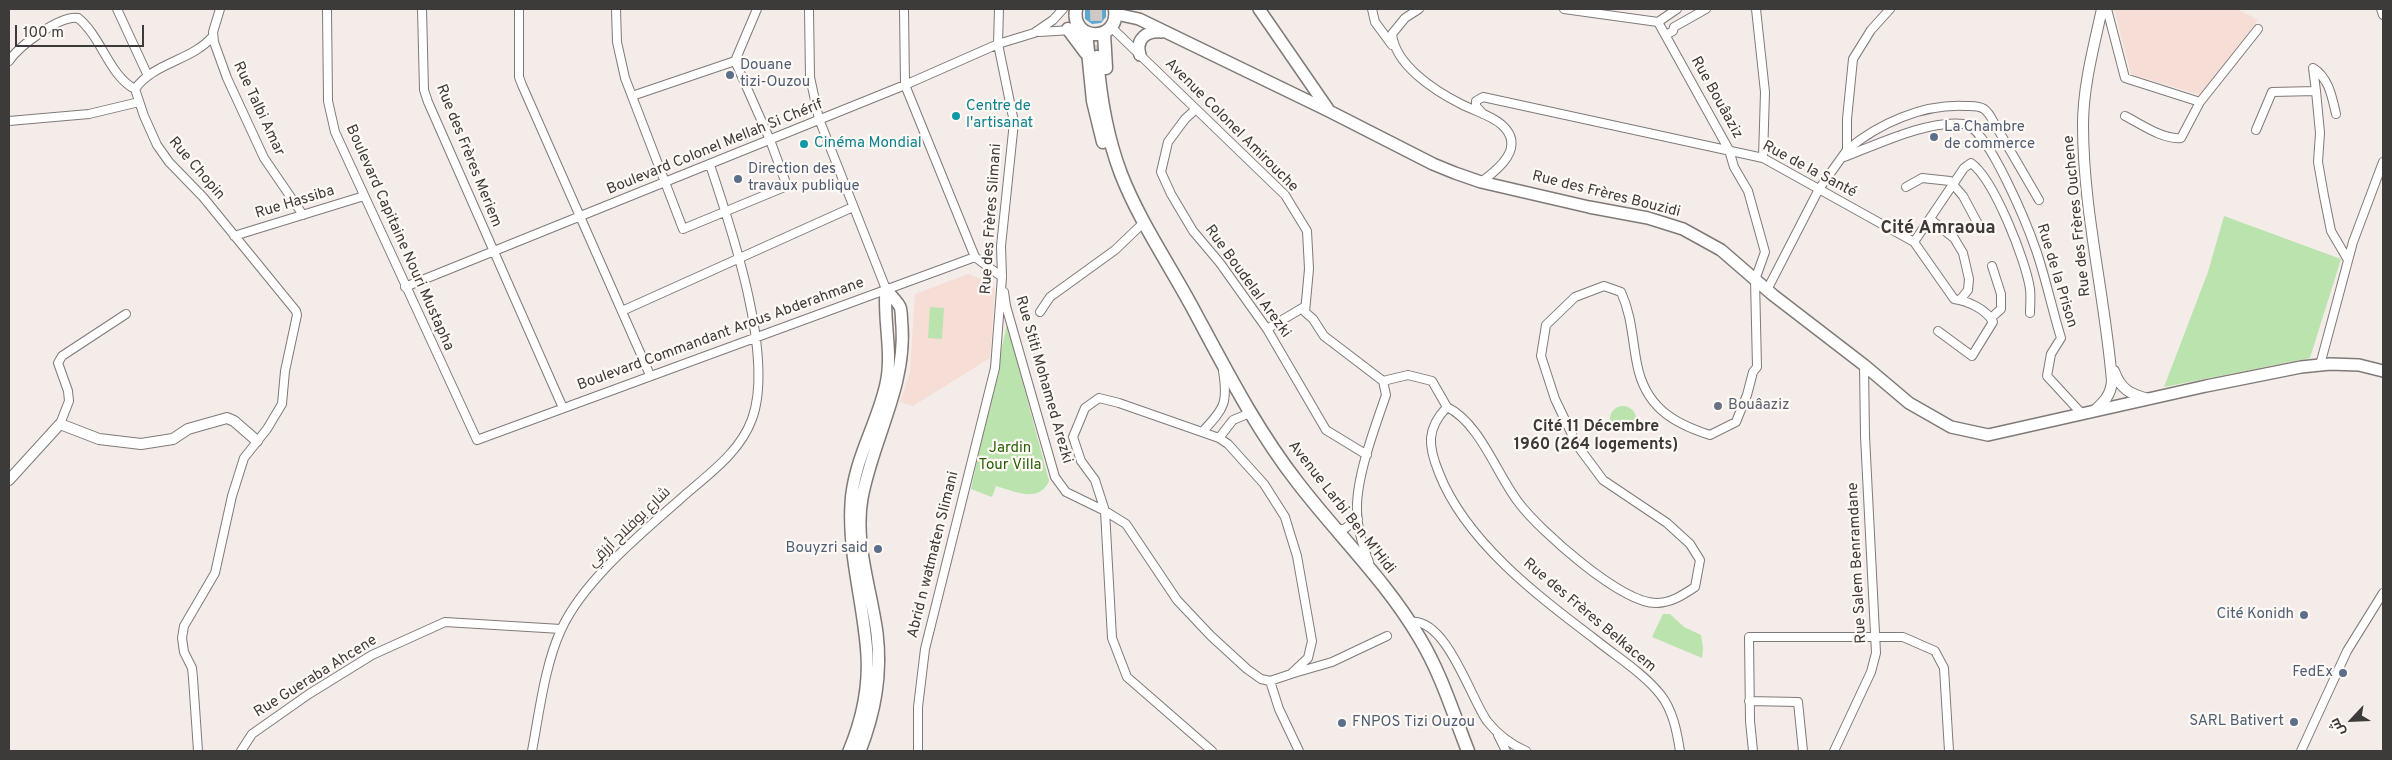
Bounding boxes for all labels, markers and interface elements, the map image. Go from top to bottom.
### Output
scale bar [18,15,146,47]
text: 100 m [23,24,64,43]
street label: Rue Bouâaziz [1686,54,1746,142]
street label: Avenue Colonel Amirouche [1161,56,1301,196]
place label: Douane tizi-Ouzou [740,57,810,92]
street label: Rue Talbi Amar [228,59,288,159]
marker: Douane tizi-Ouzou [724,69,736,81]
street label: Rue des Frères Meriem [431,82,505,230]
street label: Boulevard Colonel Mellah Si Chérif [604,96,826,200]
place label: Centre de l'artisanat [966,98,1033,133]
marker: Centre de l'artisanat [950,110,962,122]
place label: La Chambre de commerce [1944,119,2035,154]
street label: Boulevard Capitaine Nouri Mustapha [341,122,457,354]
marker: La Chambre de commerce [1928,131,1940,143]
street label: Rue Chopin [164,134,228,204]
street label: Rue des Frères Ouchene [2061,134,2095,298]
place label: Cinéma Mondial [814,135,922,153]
marker: Cinéma Mondial [798,138,810,150]
street label: Rue de la Santé [1759,138,1859,202]
street label: Rue des Frères Slimani [978,143,1006,295]
place label: Direction des travaux publique [748,161,860,196]
street label: Rue des Frères Bouzidi [1530,168,1682,222]
marker: Direction des travaux publique [732,173,744,185]
street label: Rue Hassiba [253,182,337,224]
district label: Cité Amraoua [1880,218,1996,240]
street label: Rue Boudelal Arezki [1200,222,1294,342]
street label: Rue de la Prison [2032,222,2080,330]
street label: Boulevard Commandant Arous Abderahmane [575,275,867,395]
street label: Rue Stiti Mohamed Arezki [1010,294,1076,466]
place label: Bouâaziz [1728,397,1790,415]
marker: Bouâaziz [1712,400,1724,412]
district label: Cité 11 Décembre 1960 (264 logements) [1514,418,1678,456]
street label: Avenue Larbi Ben M'Hidi [1284,438,1398,578]
park label: Jardin Tour Villa [978,440,1042,475]
street label: Abrid n watmaten Slimani [905,470,963,640]
street label: Rue Salem Benramdane [1845,482,1871,644]
street label: شارع بوفلاح أرزقي [585,484,675,572]
place label: Bouyzri said [786,540,868,558]
marker: Bouyzri said [872,543,884,555]
street label: Rue des Frères Belkacem [1519,555,1659,677]
place label: Cité Konidh [2216,606,2294,624]
marker: Cité Konidh [2298,609,2310,621]
street label: Rue Gueraba Ahcene [251,632,381,722]
place label: FedEx [2292,664,2333,682]
marker: FedEx [2337,667,2349,679]
north arrow [2327,695,2377,745]
place label: SARL Bativert [2189,713,2284,731]
place label: FNPOS Tizi Ouzou [1352,714,1475,732]
text: ش [2326,715,2349,738]
marker: SARL Bativert [2288,716,2300,728]
marker: FNPOS Tizi Ouzou [1336,717,1348,729]

